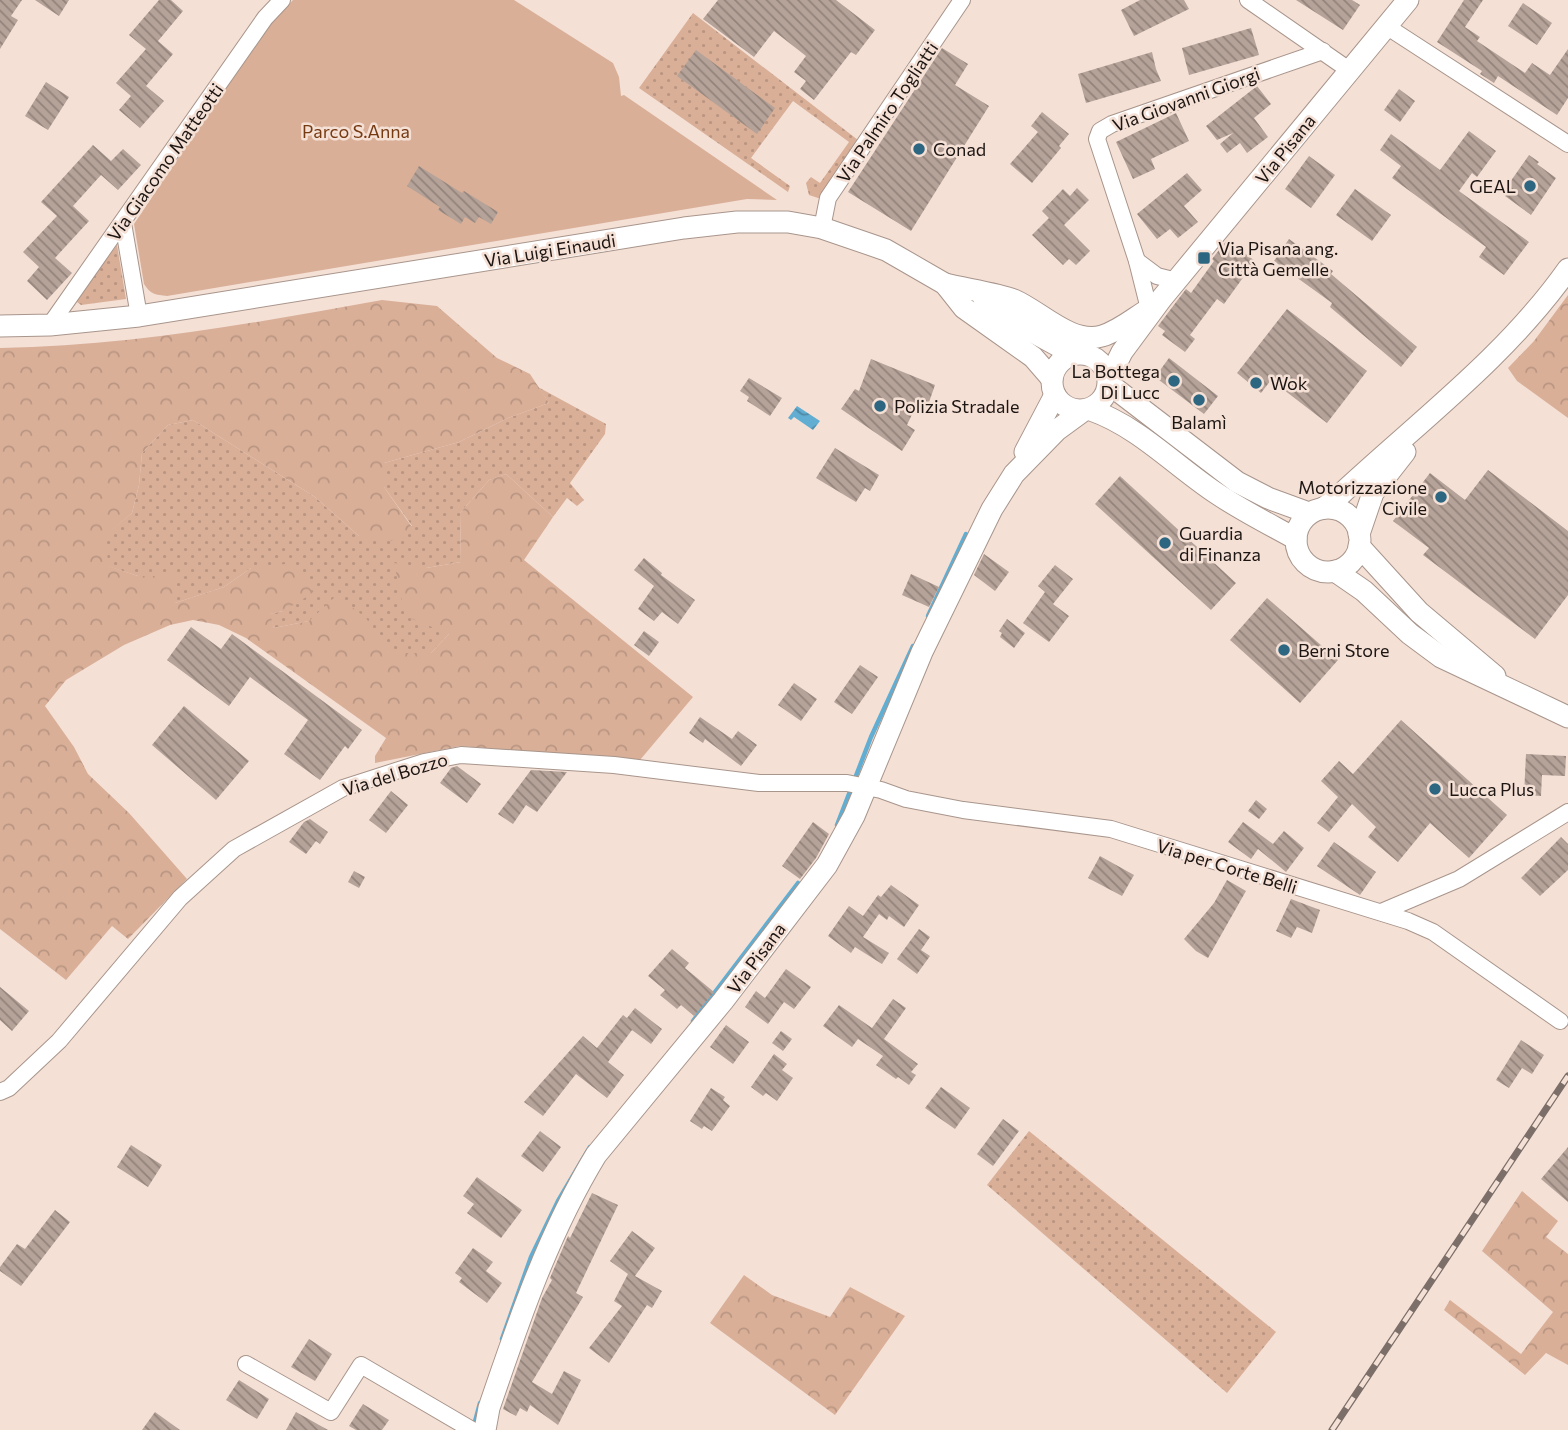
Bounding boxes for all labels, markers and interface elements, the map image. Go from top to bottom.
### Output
street label: Via Palmiro Togliatti [832,37,942,187]
street label: Via Giovanni Giorgi [1109,62,1263,136]
street label: Via Giacomo Matteotti [102,79,228,245]
street label: Via Pisana [1250,110,1320,188]
park label: Parco S.Anna [302,120,410,142]
place label: Conad [933,138,986,160]
marker: Conad [911,141,927,157]
place label: GEAL [1469,175,1516,197]
marker: GEAL [1522,178,1538,194]
street label: Via Luigi Einaudi [483,229,617,271]
place label: Via Pisana ang. Città Gemelle [1218,237,1338,280]
marker: Via Pisana ang. Città Gemelle [1196,250,1212,266]
place label: La Bottega Di Lucc [1071,360,1160,403]
place label: Wok [1270,372,1308,394]
marker: La Bottega Di Lucc [1166,373,1182,389]
marker: Wok [1248,375,1264,391]
marker: Balamì [1191,392,1207,408]
place label: Polizia Stradale [894,395,1019,417]
marker: Polizia Stradale [872,398,888,414]
place label: Balamì [1171,411,1227,433]
place label: Motorizzazione Civile [1298,476,1427,519]
marker: Motorizzazione Civile [1433,489,1449,505]
place label: Guardia di Finanza [1179,522,1261,565]
marker: Guardia di Finanza [1157,535,1173,551]
place label: Berni Store [1298,639,1389,661]
marker: Berni Store [1276,642,1292,658]
street label: Via del Bozzo [340,748,450,800]
place label: Lucca Plus [1449,778,1534,800]
marker: Lucca Plus [1427,781,1443,797]
street label: Via per Corte Belli [1154,834,1300,898]
street label: Via Pisana [722,918,790,998]

